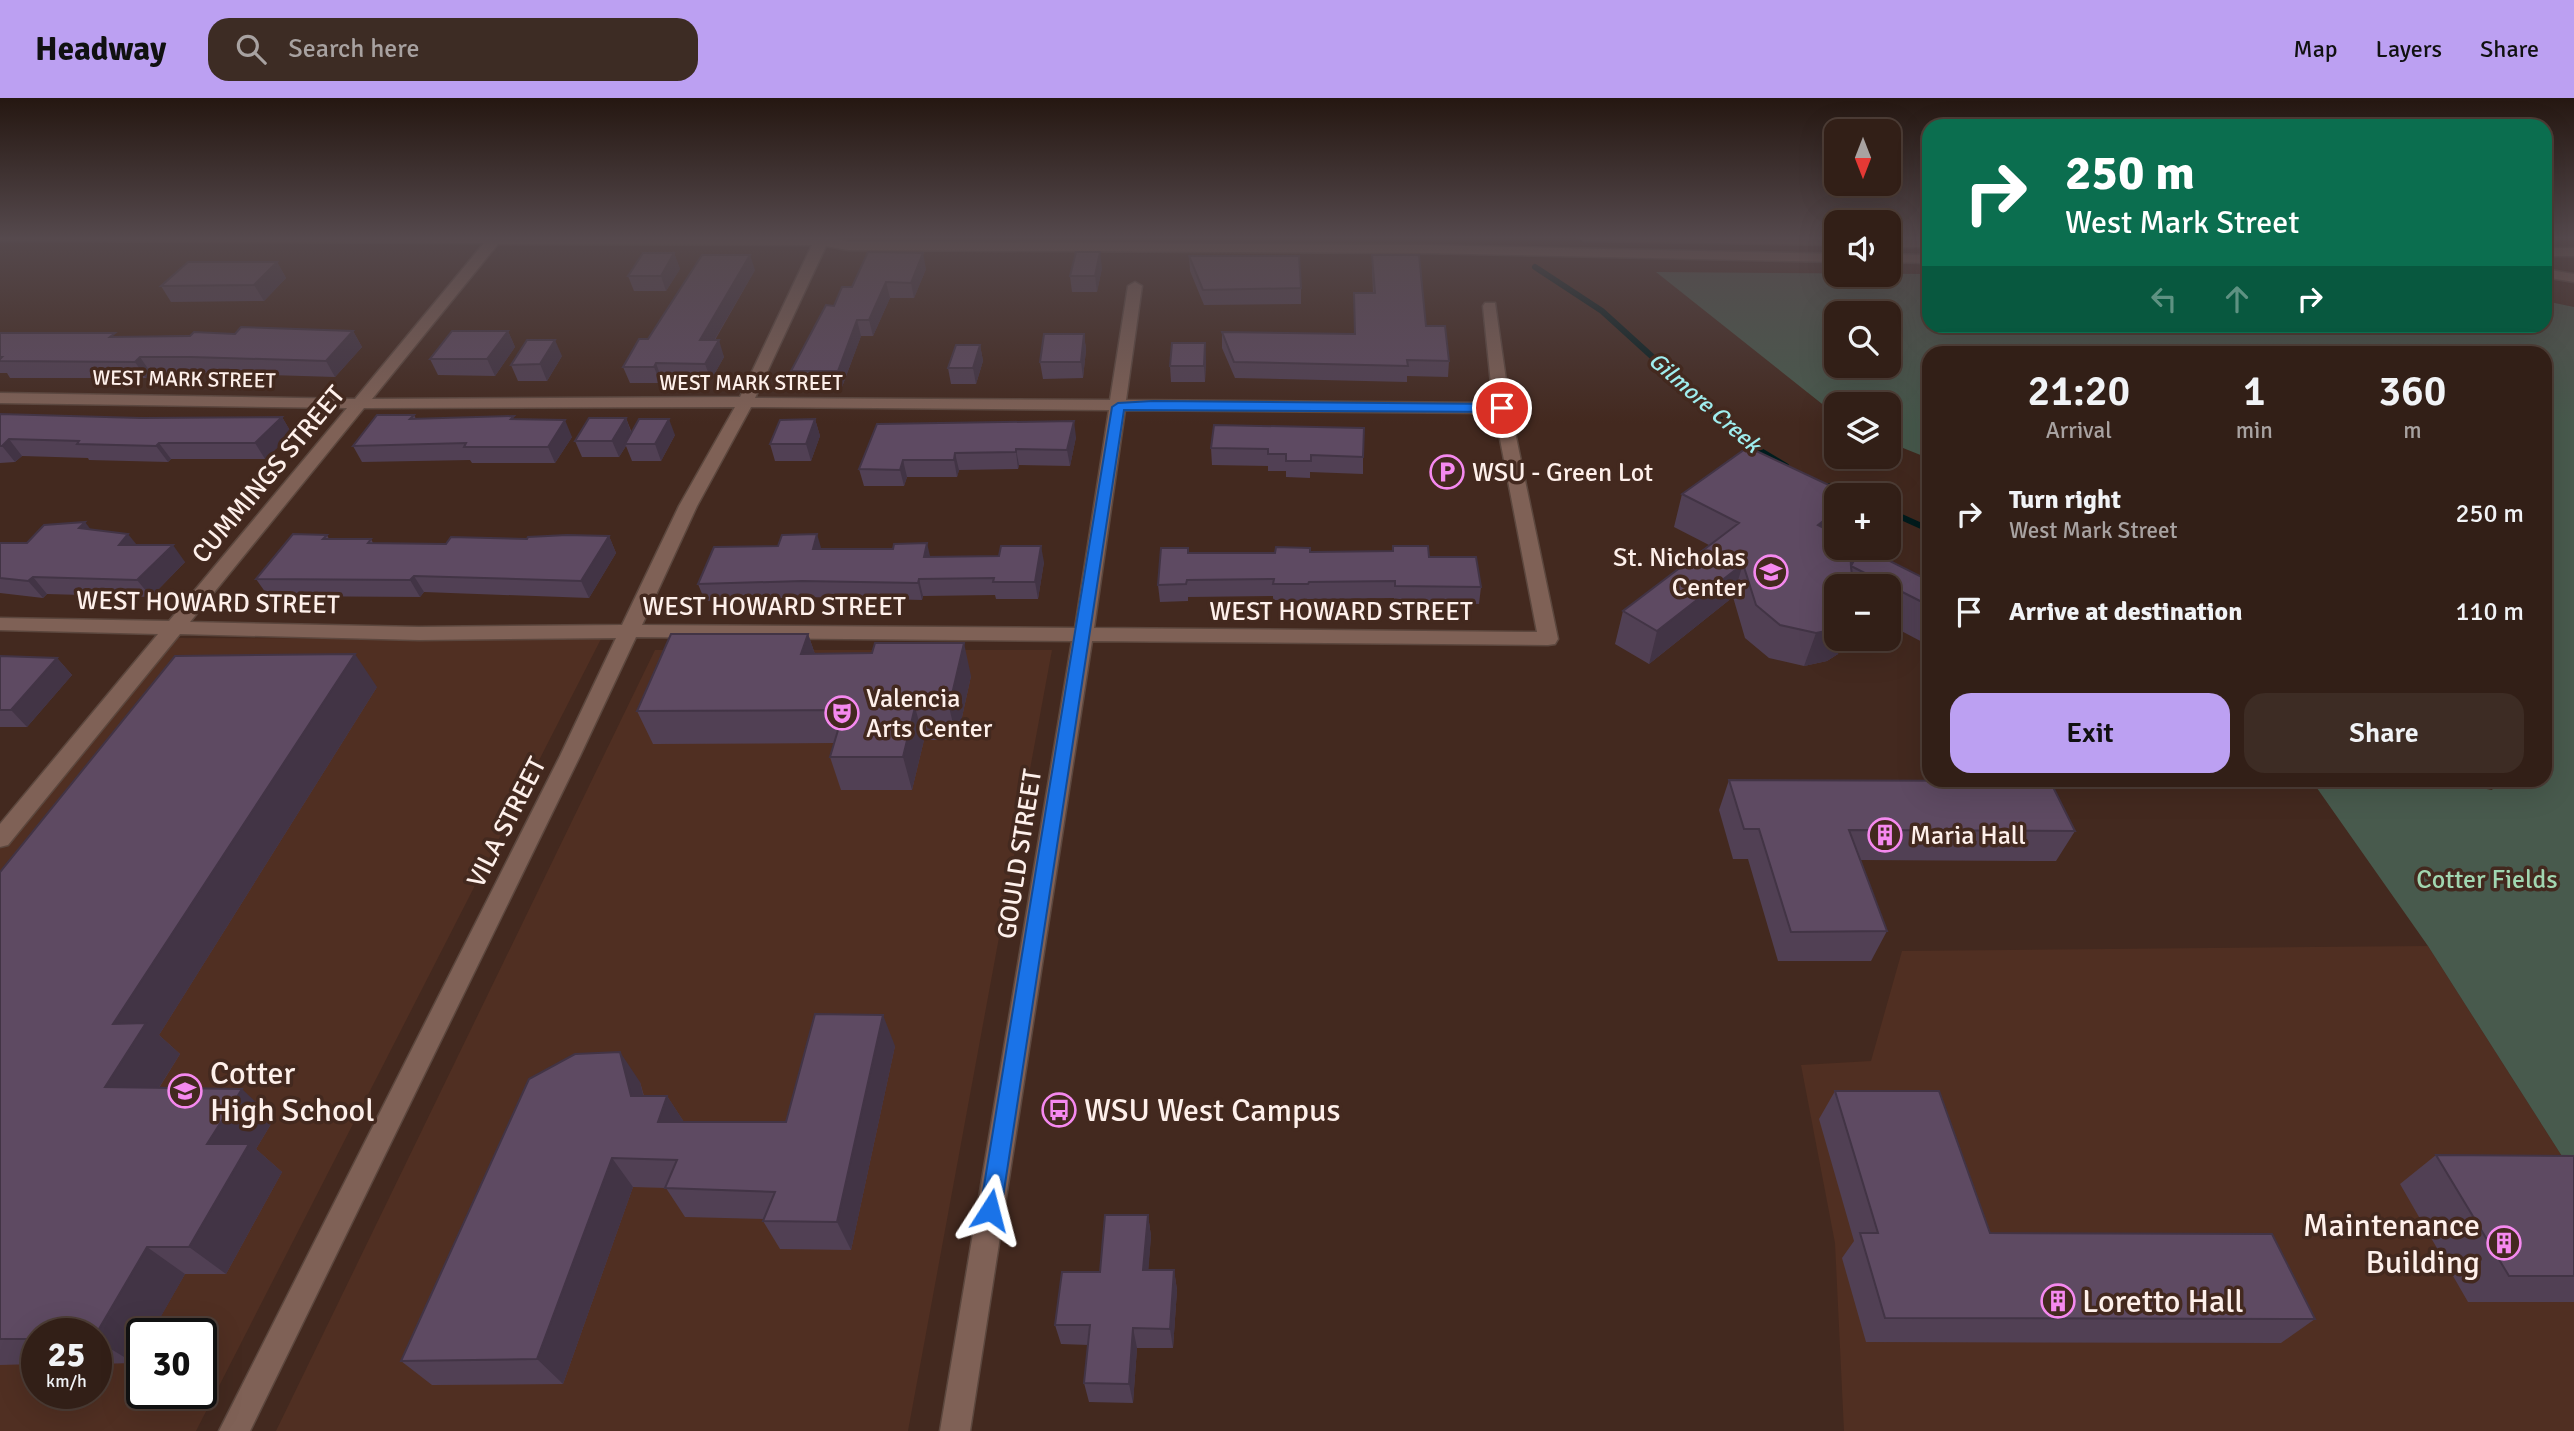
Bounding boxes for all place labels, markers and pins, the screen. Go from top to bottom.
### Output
pin [1472,378,1532,438]
parking icon: WSU - Green Lot [1428,453,1466,491]
place label: WSU - Green Lot [1472,457,1653,489]
place label: St. Nicholas Center [1613,542,1746,604]
school or university icon: St. Nicholas Center [1752,553,1790,591]
place label: Valencia Arts Center [866,683,993,745]
theatre icon: Valencia Arts Center [823,694,861,732]
building icon: Maria Hall [1866,816,1904,854]
place label: Maria Hall [1910,820,2026,852]
place label: Cotter High School [210,1054,375,1130]
school or university icon: Cotter High School [166,1072,204,1110]
bus stop icon: WSU West Campus [1040,1091,1078,1129]
place label: WSU West Campus [1084,1091,1340,1130]
place label: Maintenance Building [2303,1206,2480,1282]
building icon: Maintenance Building [2485,1224,2523,1262]
building icon: Loretto Hall [2039,1282,2077,1320]
place label: Loretto Hall [2082,1282,2244,1321]

